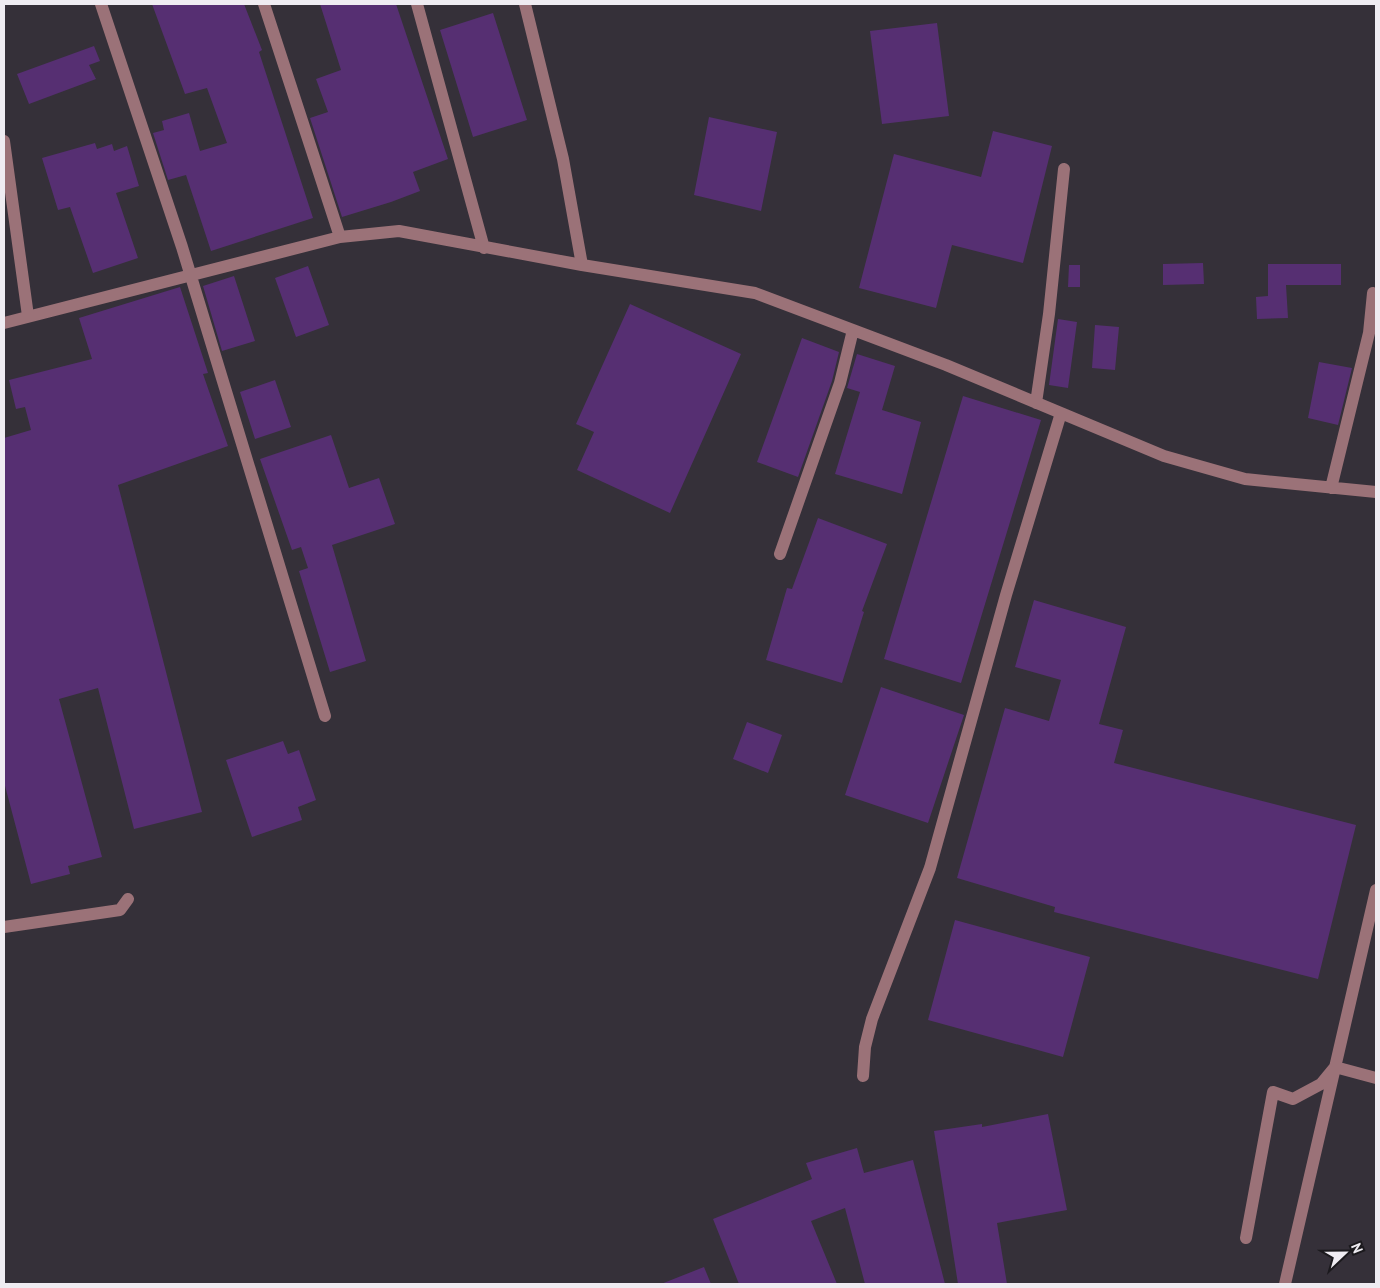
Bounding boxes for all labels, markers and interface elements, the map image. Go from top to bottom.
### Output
north arrow [1320,1228,1370,1278]
text: N [1347,1240,1367,1256]

